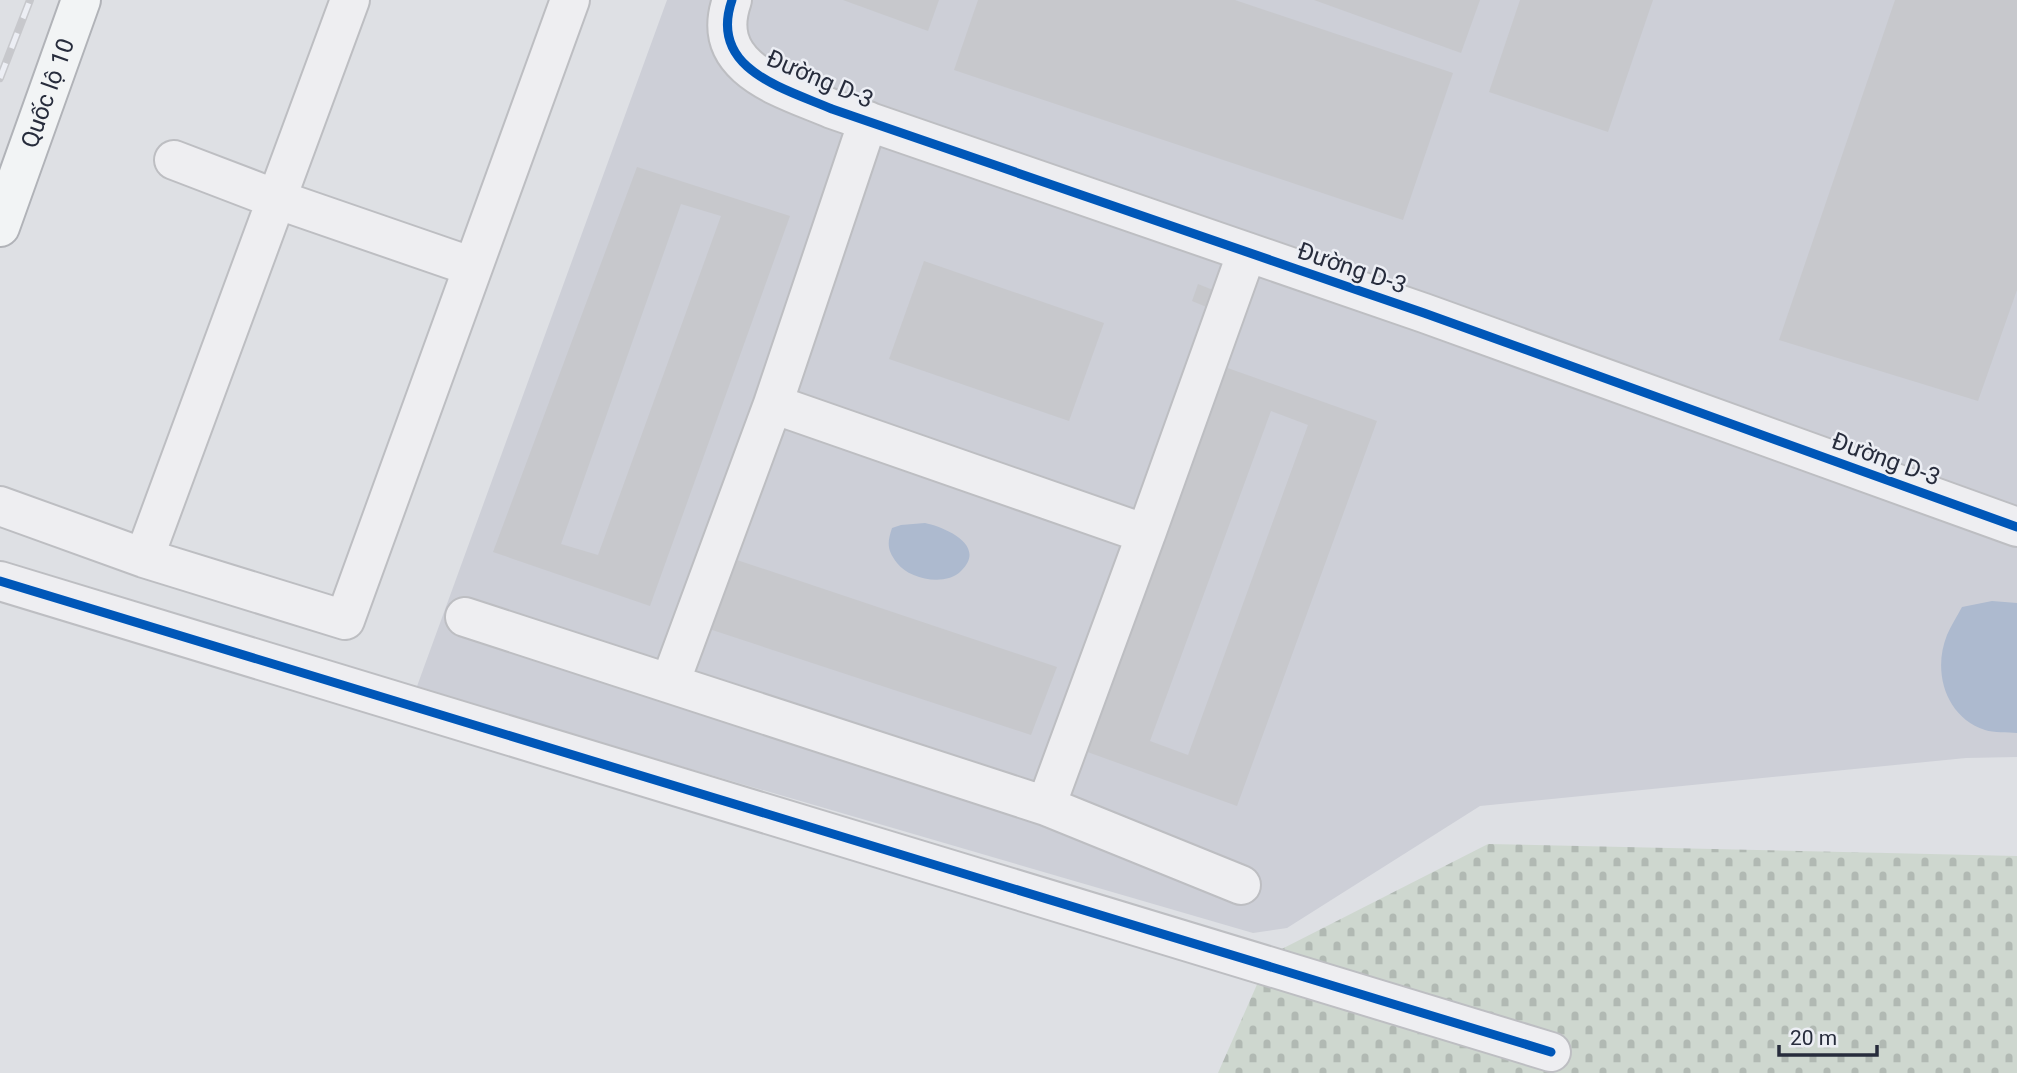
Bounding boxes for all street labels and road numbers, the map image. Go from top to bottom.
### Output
street label: Quốc lộ 10 [15,35,80,152]
street label: Đường D-3 [762,44,878,114]
street label: Đường D-3 [1294,236,1410,300]
street label: Đường D-3 [1828,426,1944,492]

